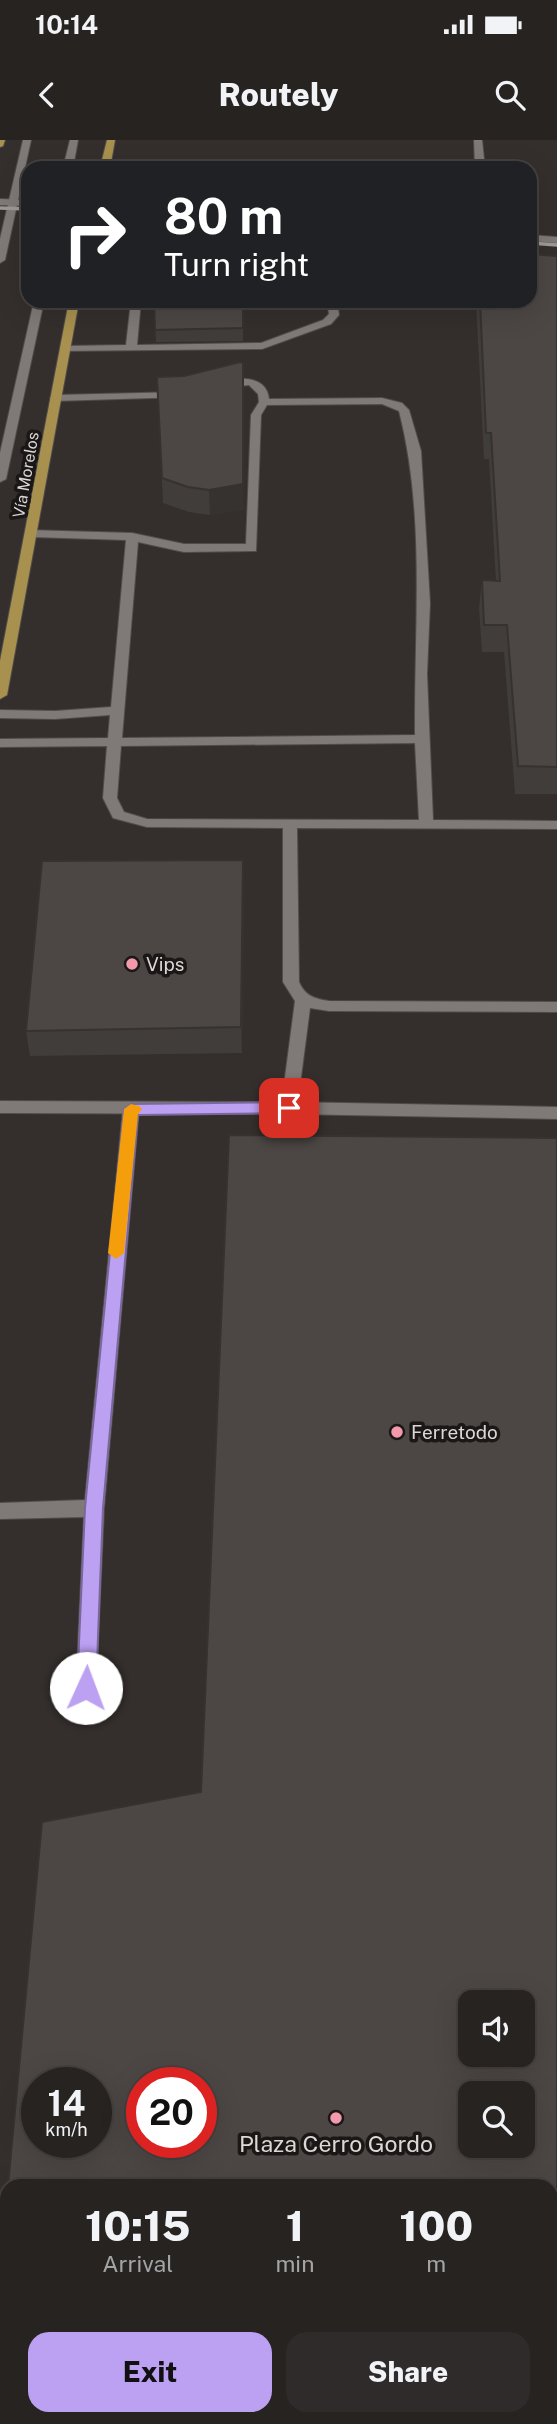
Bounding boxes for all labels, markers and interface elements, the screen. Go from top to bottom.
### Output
text: 10:14 [35,9,98,40]
icon: back [28,76,66,114]
text: Routely [219,76,338,113]
icon: search [491,76,529,114]
text: 80 m [164,187,283,245]
icon: right [49,189,140,280]
text: Turn right [164,246,309,283]
street label: Vía Morelos [9,430,43,520]
place label: Vips [146,953,184,975]
marker: Vips [124,956,140,972]
pin [259,1078,319,1138]
icon: arrive [270,1089,308,1127]
place label: Ferretodo [411,1421,498,1443]
marker: Ferretodo [389,1424,405,1440]
position arrow [49,1651,123,1725]
map controls [458,1990,535,2158]
button: sound [458,1990,535,2067]
speed limit sign: 20 [126,2067,217,2158]
button: search [458,2081,535,2158]
text: 14 [48,2083,85,2124]
marker: Plaza Cerro Gordo [328,2110,344,2126]
text: km/h [45,2119,88,2140]
place label: Plaza Cerro Gordo [239,2130,433,2157]
text: 10:15 [85,2201,191,2250]
text: 1 [286,2201,304,2250]
text: 100 [399,2201,473,2250]
text: Arrival [102,2250,173,2277]
text: min [275,2250,314,2277]
text: m [426,2250,446,2277]
button: Exit [28,2332,272,2412]
button: Share [286,2332,530,2412]

